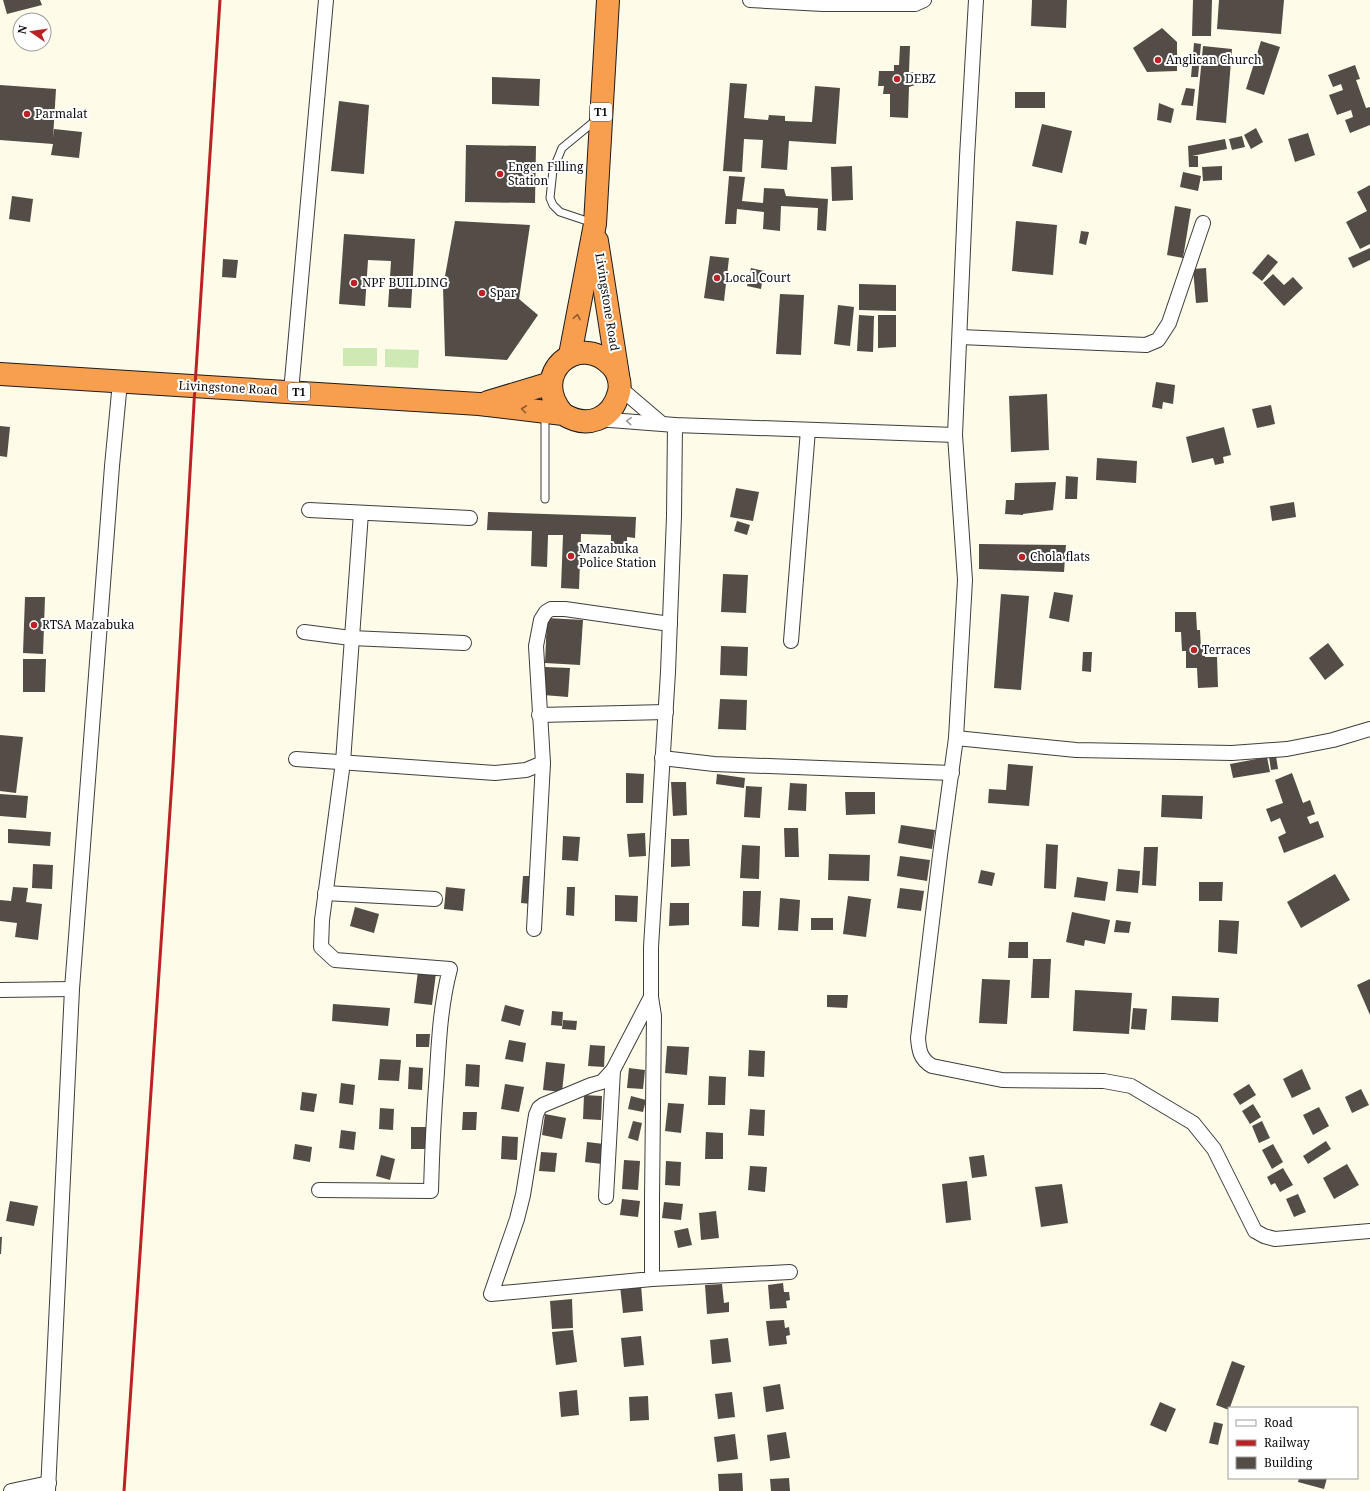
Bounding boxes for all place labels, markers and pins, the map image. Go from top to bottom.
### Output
place label: Anglican Church [1166,51,1262,68]
marker: Anglican Church [1153,55,1163,65]
place label: DEBZ [905,70,936,87]
marker: DEBZ [892,74,902,84]
place label: Parmalat [35,105,87,122]
marker: Parmalat [22,109,32,119]
place label: Engen Filling Station [508,158,584,189]
marker: Engen Filling Station [495,169,505,179]
place label: Local Court [725,269,791,286]
marker: Local Court [712,273,722,283]
place label: NPF BUILDING [362,274,448,291]
marker: NPF BUILDING [349,278,359,288]
place label: Spar [490,284,517,301]
marker: Spar [477,288,487,298]
place label: Mazabuka Police Station [579,540,657,571]
place label: Chola flats [1030,548,1090,565]
marker: Mazabuka Police Station [566,551,576,561]
marker: Chola flats [1017,552,1027,562]
place label: RTSA Mazabuka [42,616,135,633]
marker: RTSA Mazabuka [29,620,39,630]
place label: Terraces [1202,641,1251,658]
marker: Terraces [1189,645,1199,655]

